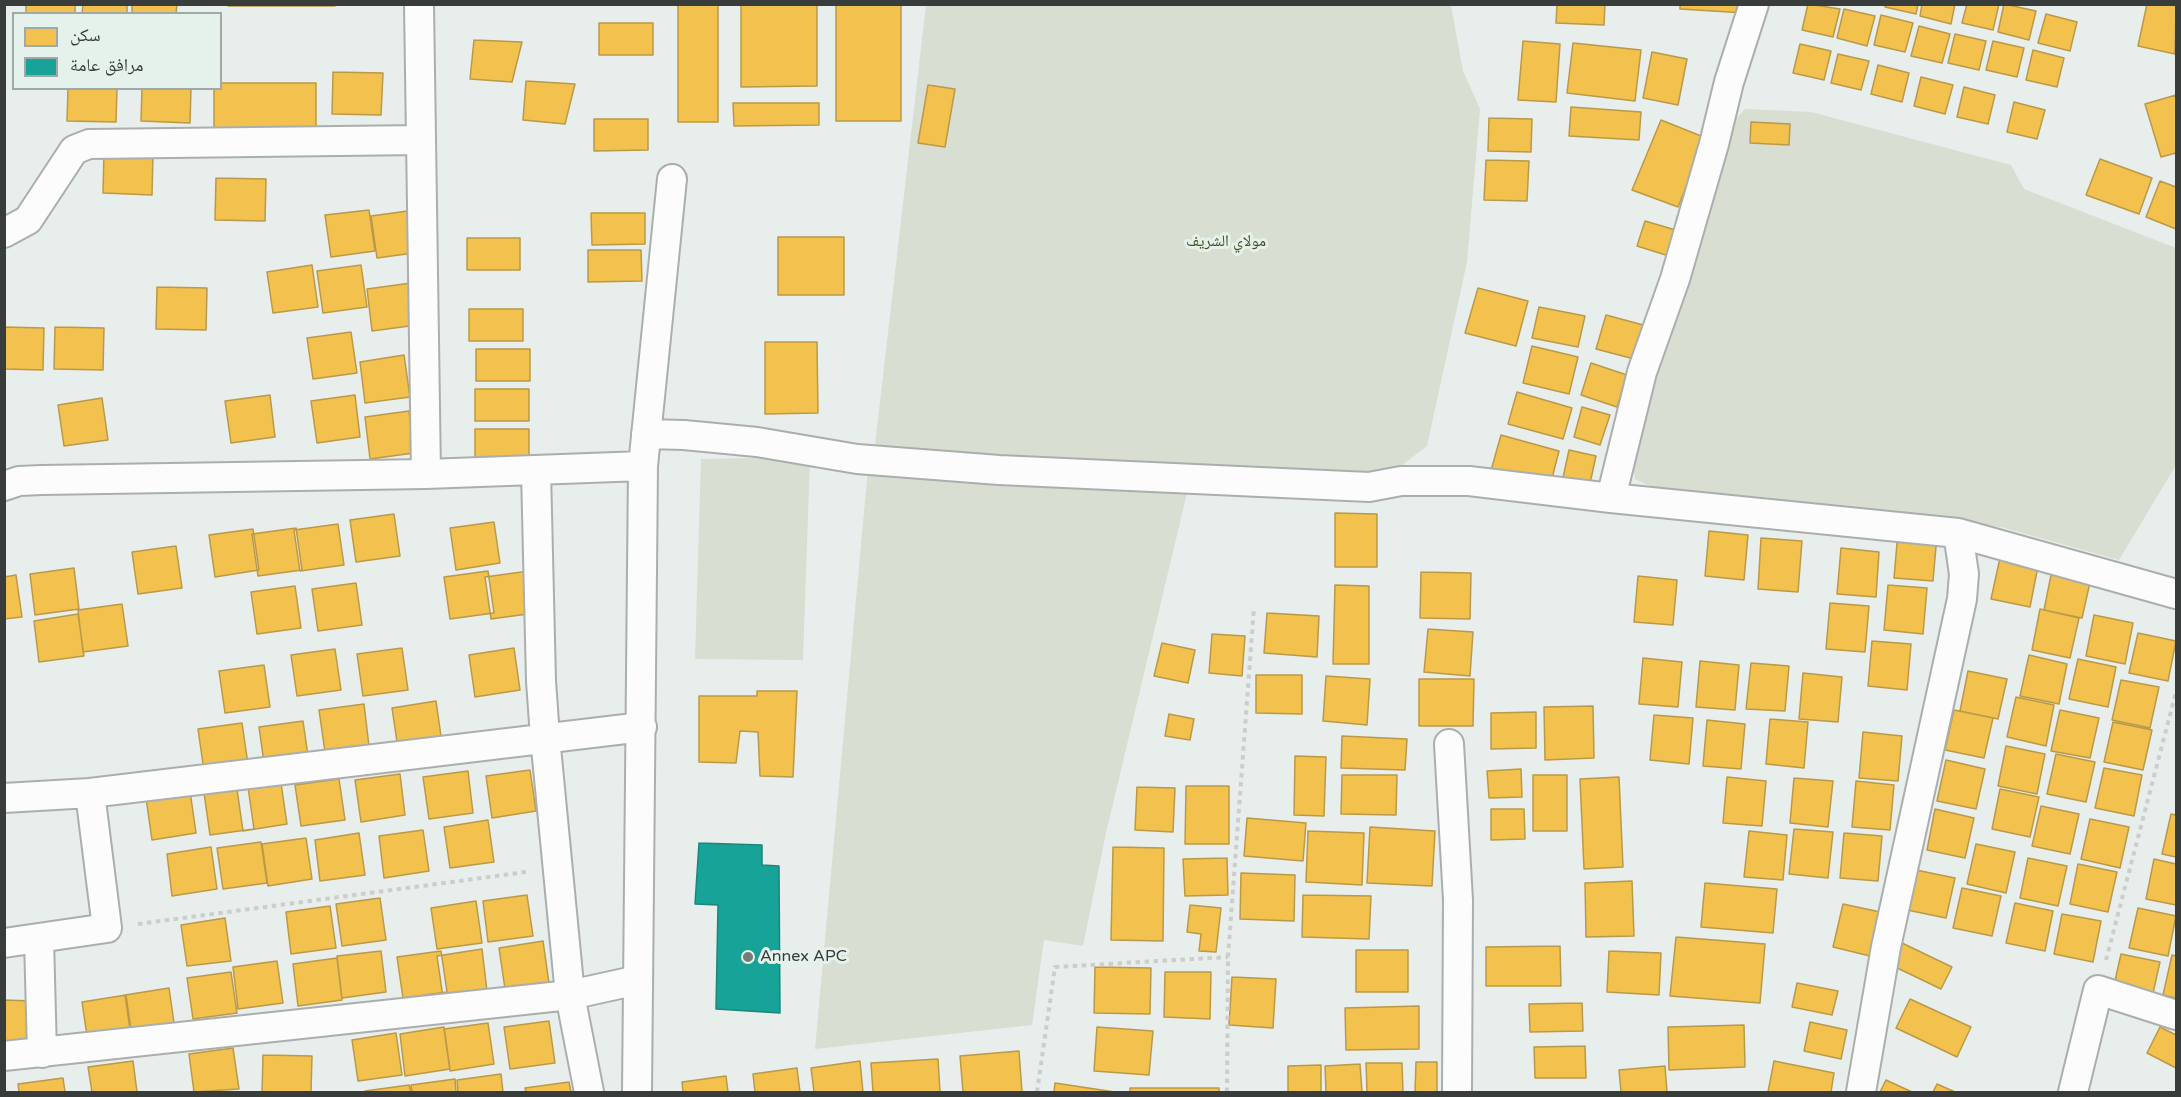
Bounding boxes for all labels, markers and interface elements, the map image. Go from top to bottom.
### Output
legend [12,12,222,90]
text: سكن [70,24,101,46]
text: مرافق عامة [70,54,144,76]
park label: مولاي الشريف [1186,232,1266,252]
place label: Annex APC [760,947,847,967]
marker: Annex APC [741,950,755,964]

